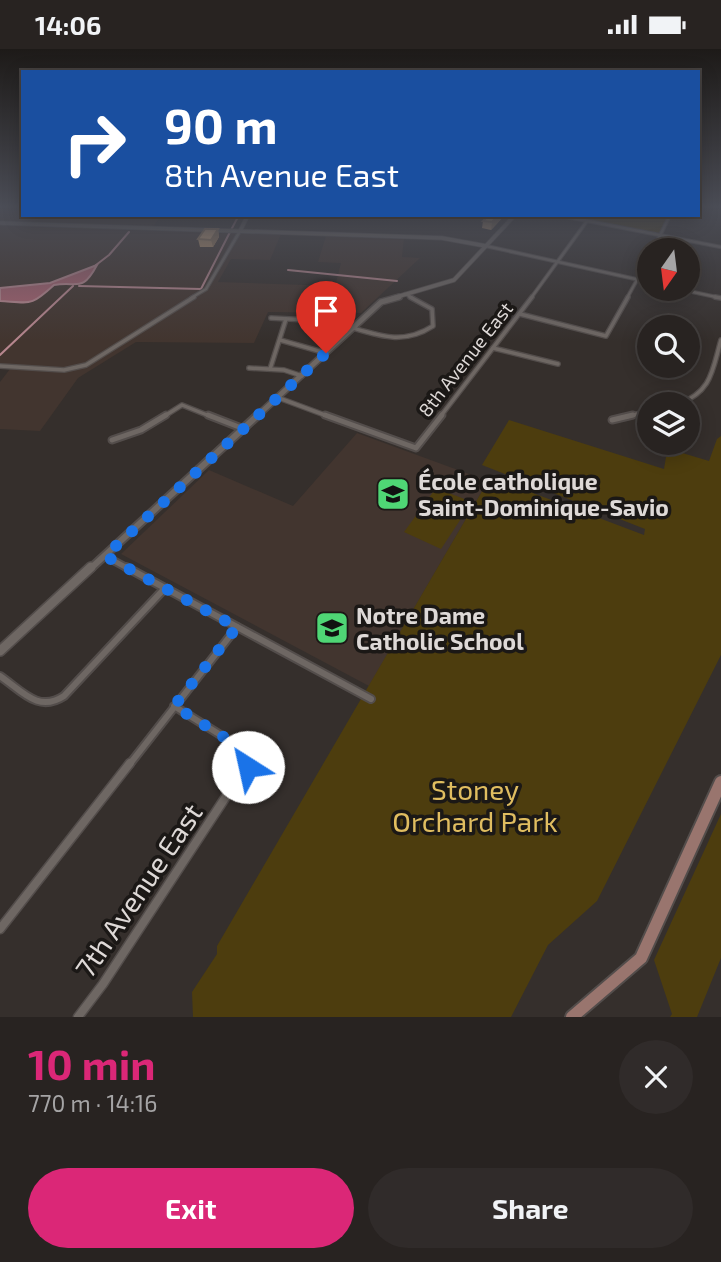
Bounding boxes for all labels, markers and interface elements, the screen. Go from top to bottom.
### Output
text: 14:06 [35,9,101,40]
text: 90 m [164,95,278,154]
icon: right [49,98,140,189]
text: 8th Avenue East [164,155,399,193]
north arrow [637,238,700,301]
map controls [637,238,700,455]
pin [296,281,356,353]
icon: arrive [307,292,345,330]
street label: 8th Avenue East [413,297,517,421]
button: search [637,315,700,378]
button: layers [637,392,700,455]
place label: École catholique Saint-Dominique-Savio [418,467,669,521]
school or university icon: École catholique Saint-Dominique-Savio [374,475,412,513]
place label: Notre Dame Catholic School [356,601,524,655]
school or university icon: Notre Dame Catholic School [313,609,351,647]
position arrow [211,730,285,804]
park label: Stoney Orchard Park [392,772,558,838]
street label: 7th Avenue East [67,796,209,984]
text: 10 min [28,1038,156,1088]
button: close [619,1040,693,1114]
text: 770 m · 14:16 [28,1089,157,1117]
button: Exit [28,1168,354,1248]
button: Share [368,1168,693,1248]

